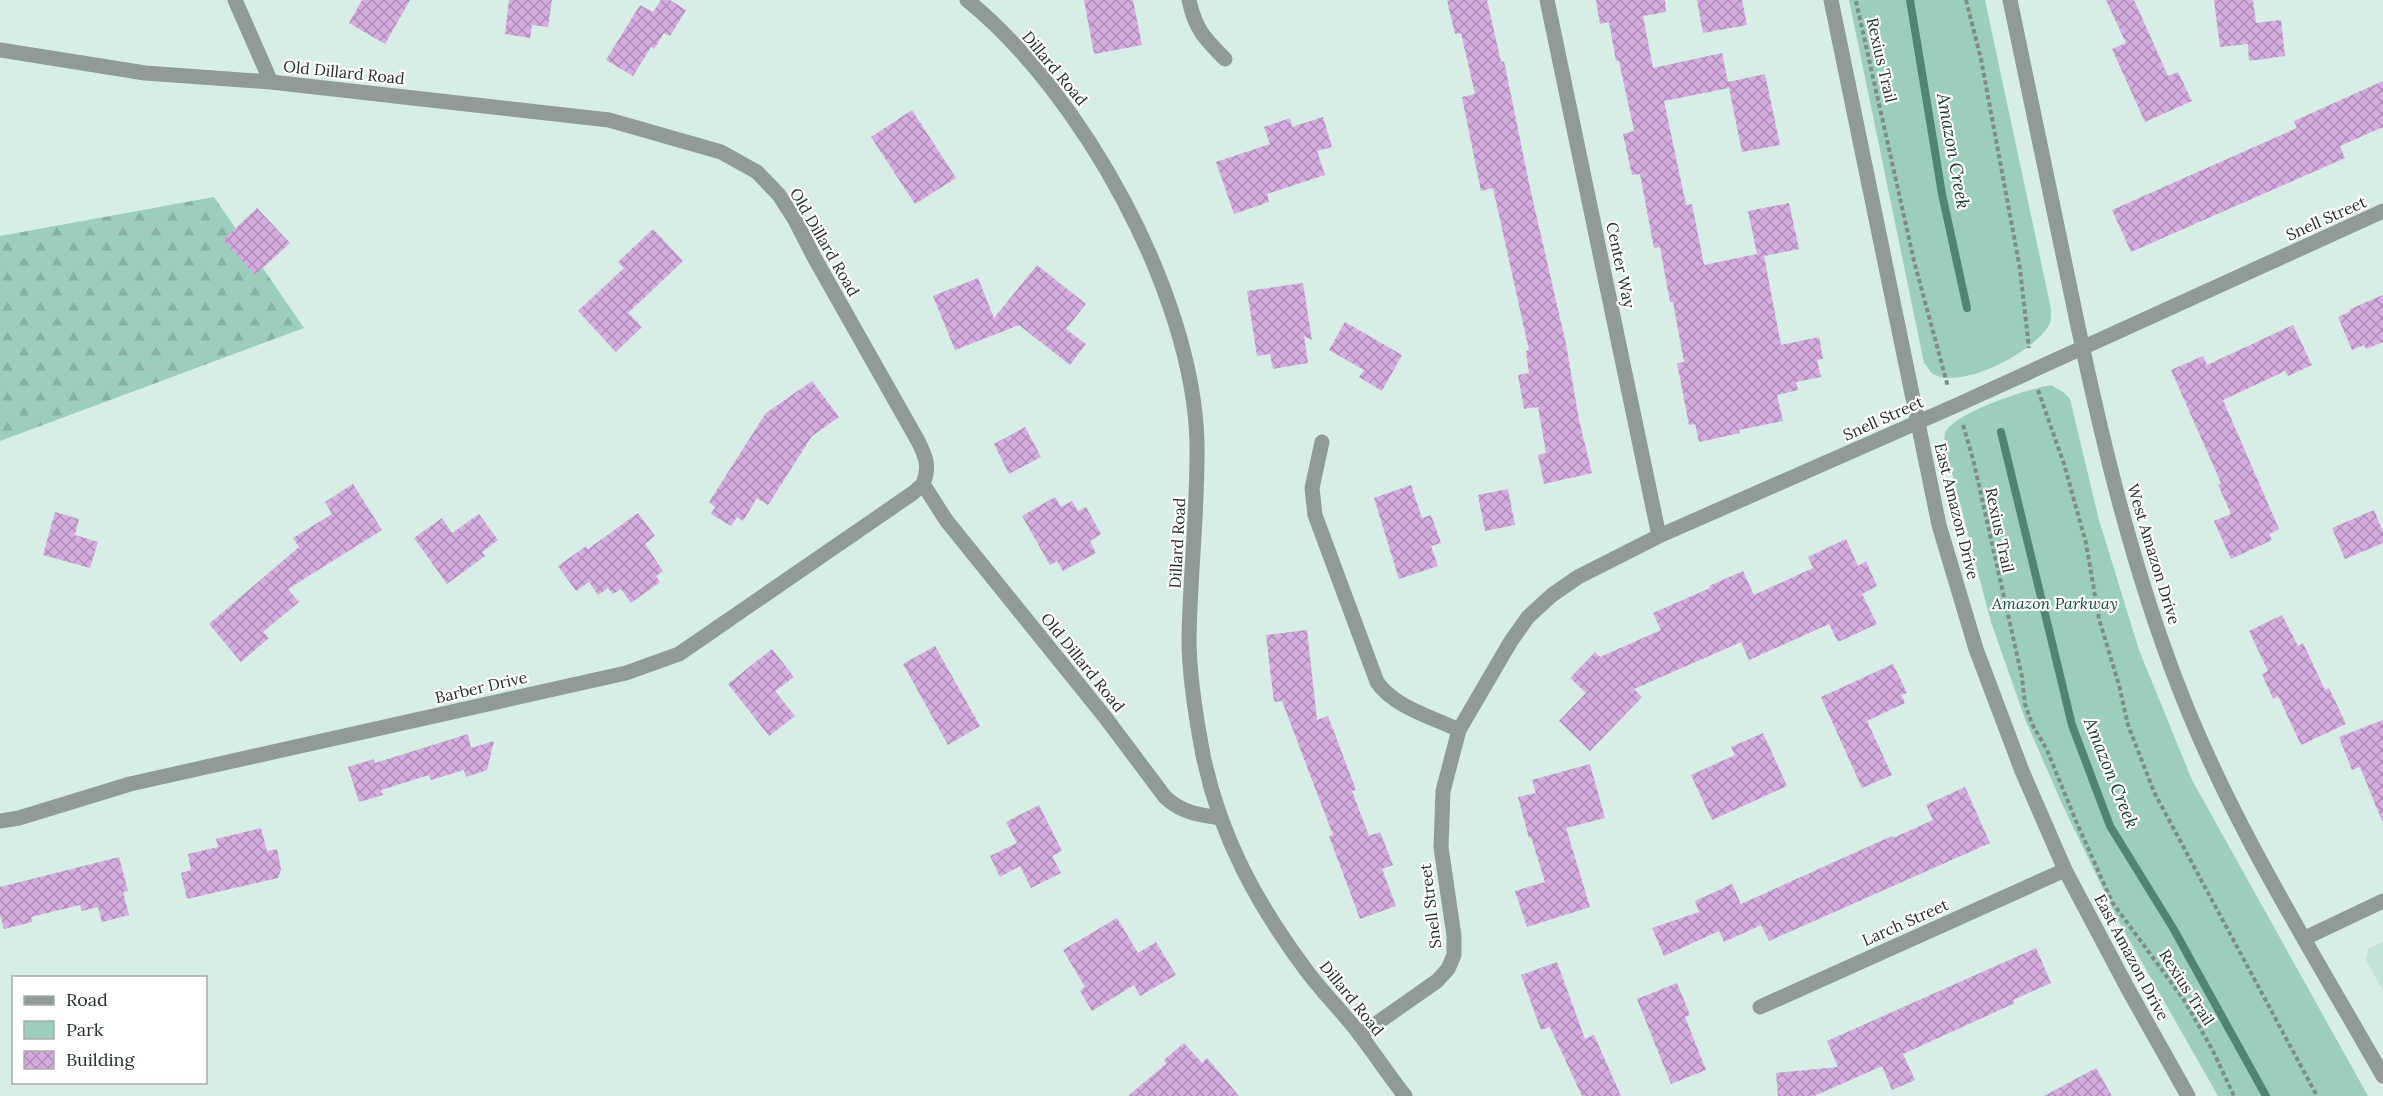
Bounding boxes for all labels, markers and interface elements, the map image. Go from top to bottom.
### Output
street label: Rexius Trail [1863,16,1901,104]
street label: Dillard Road [1018,27,1092,110]
street label: Old Dillard Road [282,56,406,88]
water label: Amazon Creek [1932,90,1975,211]
street label: Old Dillard Road [786,184,864,300]
street label: Snell Street [2283,191,2370,245]
street label: Center Way [1602,220,1640,310]
street label: Snell Street [1840,391,1927,445]
street label: East Amazon Drive [1930,441,1984,582]
street label: West Amazon Drive [2123,481,2185,627]
street label: Rexius Trail [1981,486,2019,574]
street label: Dillard Road [1165,497,1189,589]
park label: Amazon Parkway [1991,593,2118,613]
street label: Old Dillard Road [1037,608,1129,716]
street label: Barber Drive [433,667,529,707]
water label: Amazon Creek [2078,713,2144,832]
street label: Snell Street [1415,861,1445,950]
street label: East Amazon Drive [2090,891,2174,1024]
street label: Larch Street [1859,894,1952,950]
street label: Rexius Trail [2155,945,2219,1029]
street label: Dillard Road [1316,956,1389,1040]
legend [12,976,207,1084]
text: Road [66,988,108,1011]
text: Park [66,1018,104,1041]
text: Building [66,1048,136,1071]

